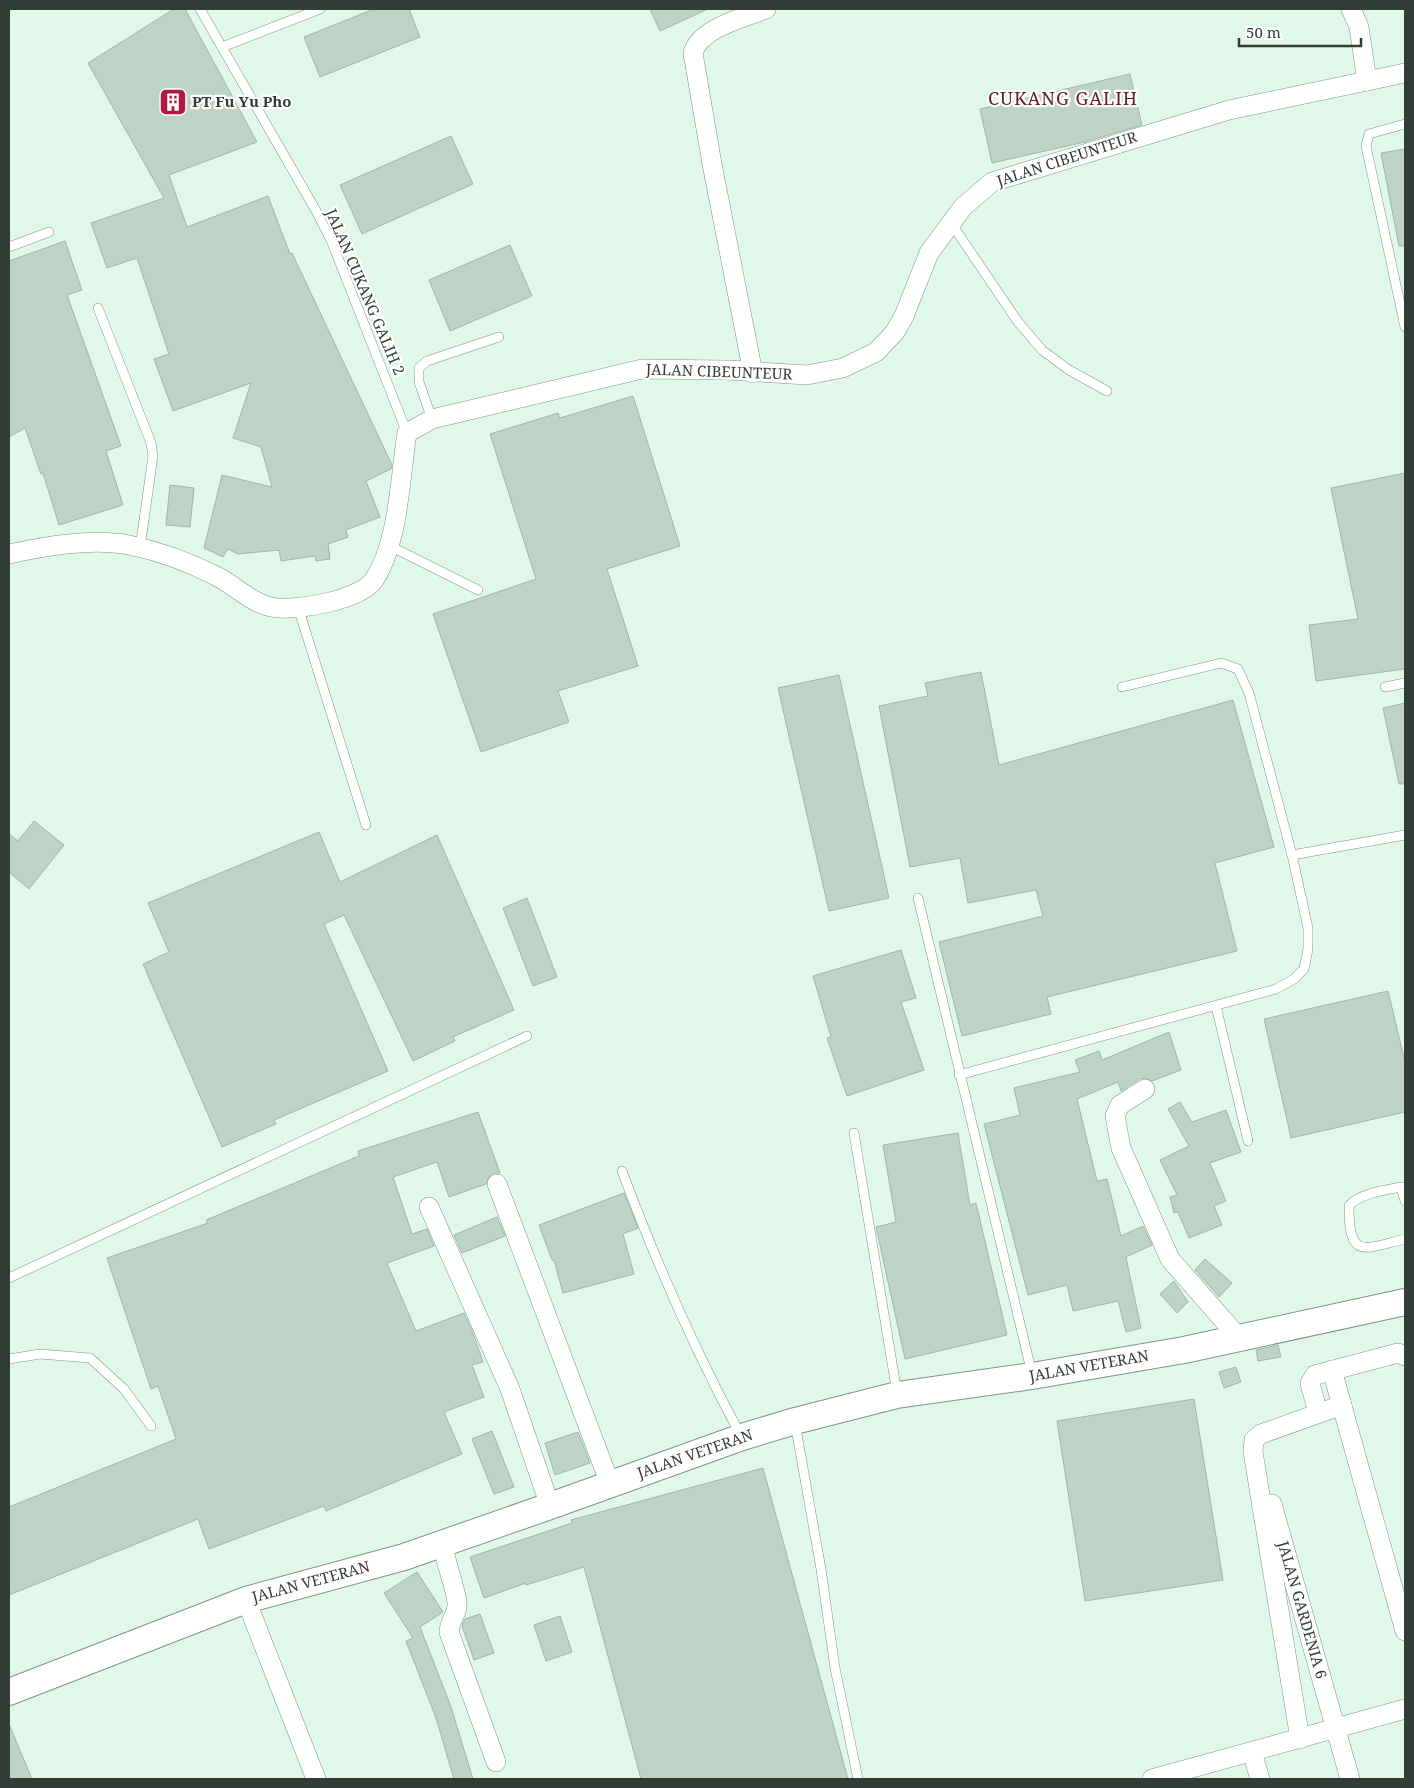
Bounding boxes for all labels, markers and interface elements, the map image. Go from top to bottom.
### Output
scale bar [1239,15,1362,47]
text: 50 m [1246,22,1281,42]
district label: CUKANG GALIH [988,86,1138,110]
building icon: PT Fu Yu Pho [158,87,188,117]
place label: PT Fu Yu Pho [192,91,292,111]
street label: JALAN CIBEUNTEUR [993,126,1140,190]
street label: JALAN CUKANG GALIH 2 [321,205,410,378]
street label: JALAN CIBEUNTEUR [645,358,793,384]
street label: JALAN VETERAN [1026,1345,1151,1386]
street label: JALAN VETERAN [633,1424,756,1483]
street label: JALAN GARDENIA 6 [1273,1538,1332,1681]
street label: JALAN VETERAN [249,1556,372,1607]

